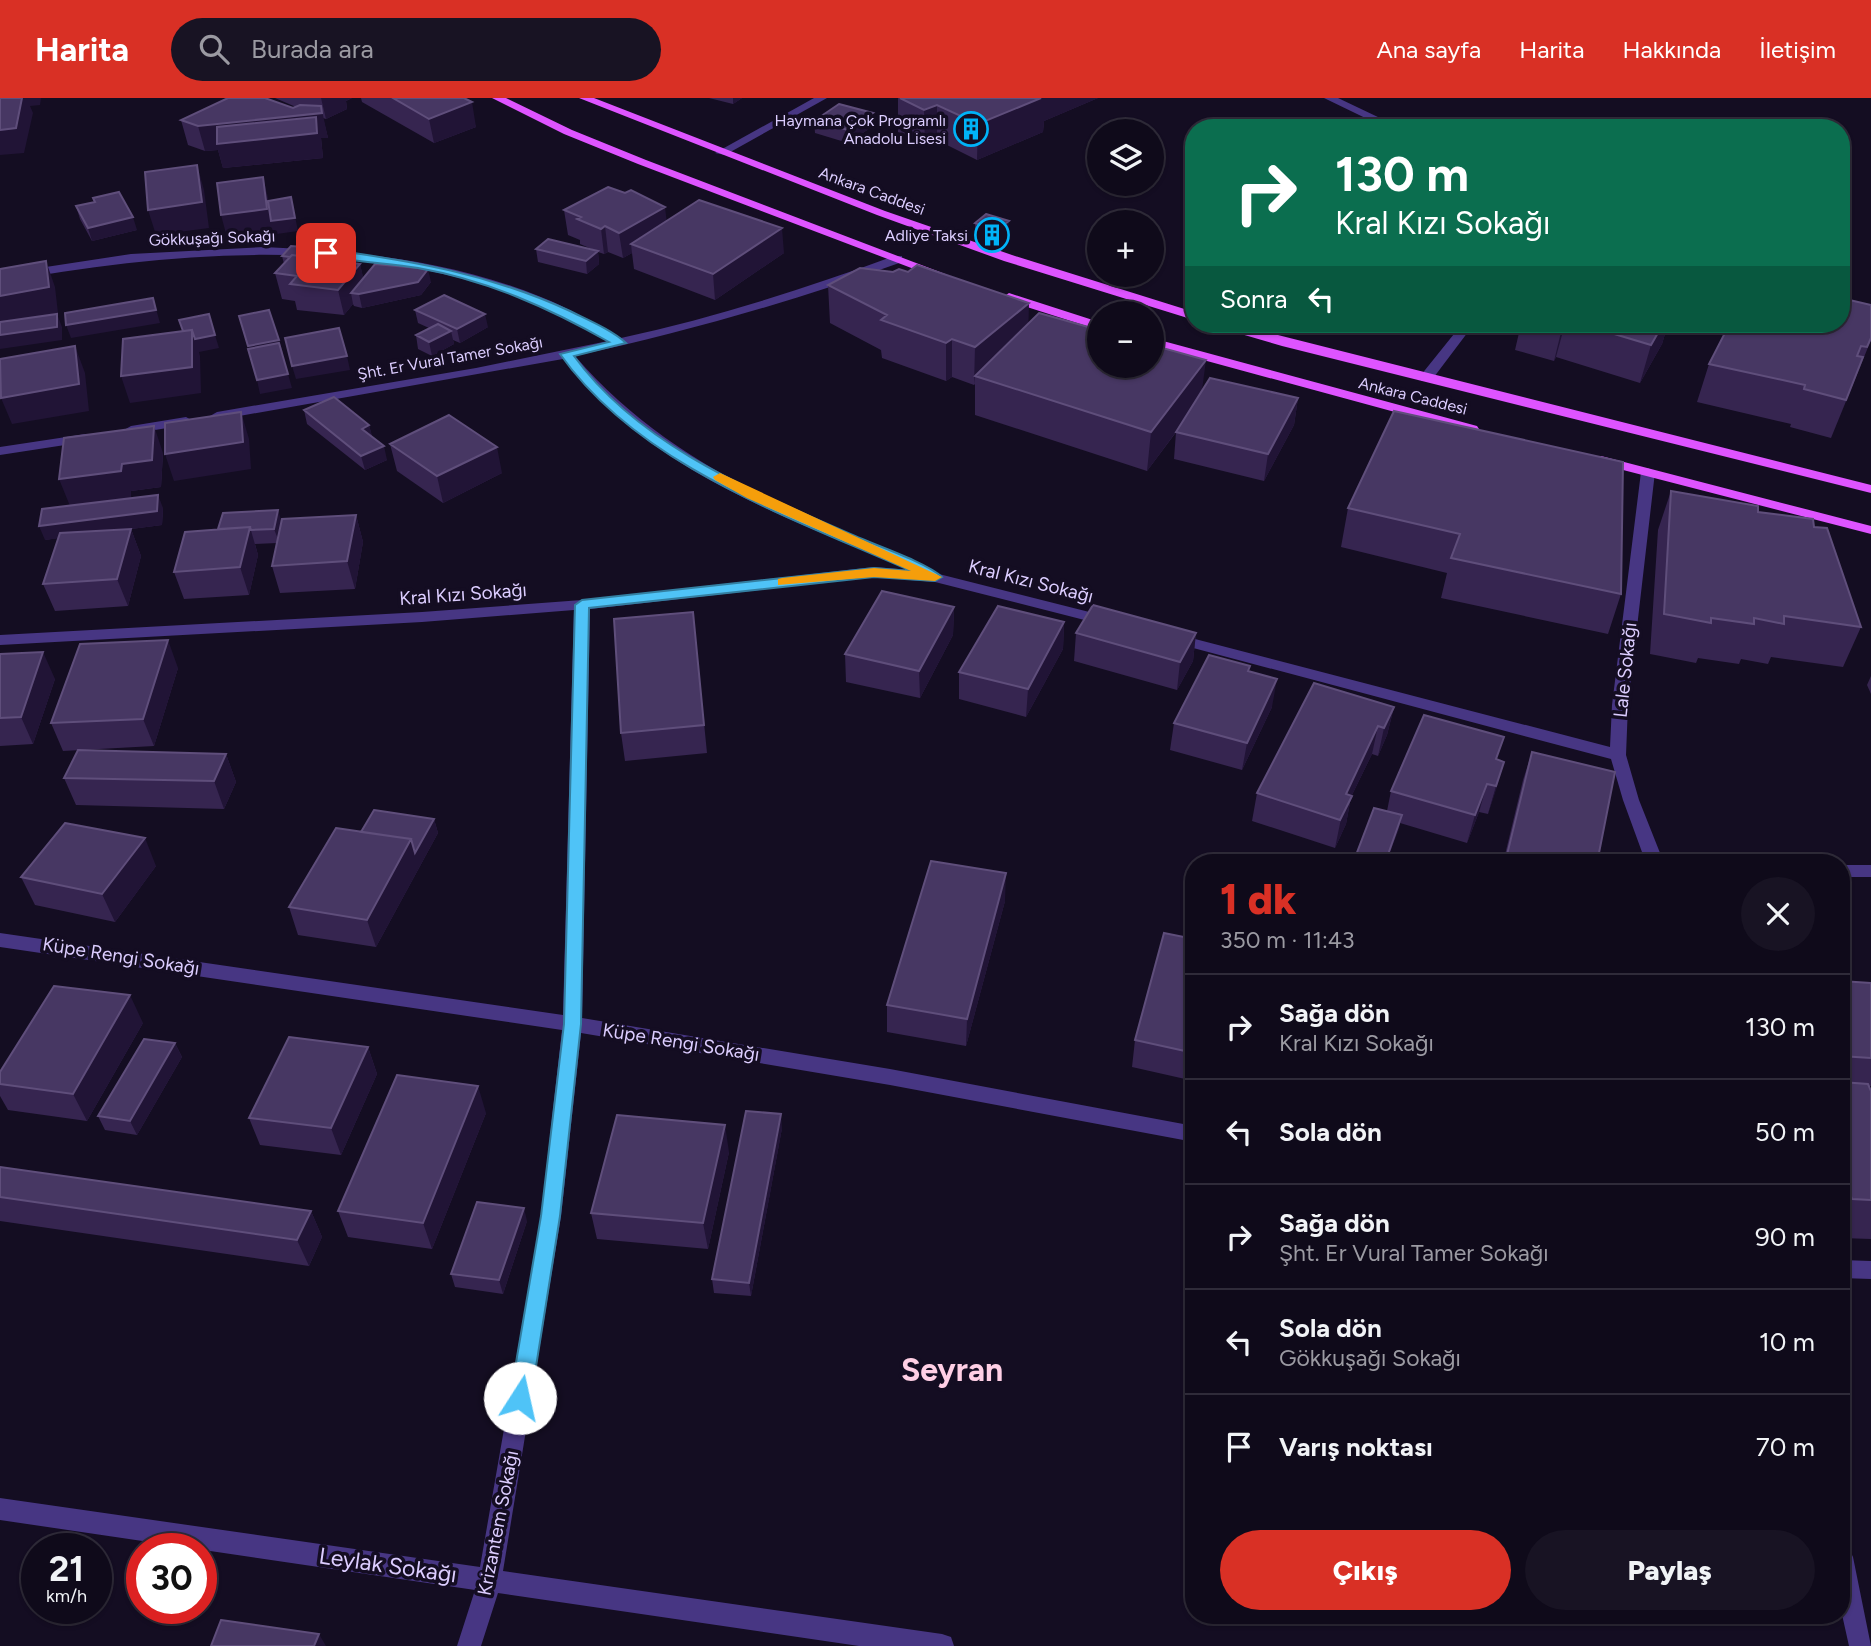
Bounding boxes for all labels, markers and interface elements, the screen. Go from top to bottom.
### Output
search box [171,18,661,81]
text: Harita [35,30,129,69]
icon: search [195,30,233,68]
text: Burada ara [251,33,374,65]
text: Ana sayfa [1376,35,1481,64]
text: Harita [1519,35,1584,64]
text: Hakkında [1622,35,1721,64]
text: İletişim [1759,35,1836,64]
building icon: Haymana Çok Programlı Anadolu Lisesi [952,110,990,148]
place label: Haymana Çok Programlı Anadolu Lisesi [774,111,946,148]
map controls [1087,119,1164,378]
button: layers [1087,119,1164,196]
text: 130 m [1335,144,1469,203]
icon: right [1220,147,1311,238]
street label: Ankara Caddesi [816,163,928,219]
text: Kral Kızı Sokağı [1335,204,1550,242]
button: + [1087,210,1164,287]
building icon: Adliye Taksi [973,216,1011,254]
pin [296,223,356,283]
street label: Gökkuşağı Sokağı [148,226,276,250]
place label: Adliye Taksi [885,226,968,245]
icon: arrive [307,234,345,272]
icon: left [1302,280,1340,318]
text: Sonra [1220,283,1288,315]
button: − [1087,301,1164,378]
street label: Şht. Er Vural Tamer Sokağı [356,332,544,384]
street label: Ankara Caddesi [1357,373,1469,419]
street label: Kral Kızı Sokağı [966,554,1096,608]
street label: Kral Kızı Sokağı [398,578,528,610]
street label: Lale Sokağı [1609,621,1641,719]
text: 1 dk [1220,874,1297,925]
button: close [1741,877,1815,951]
text: 350 m · 11:43 [1220,926,1355,954]
street label: Küpe Rengi Sokağı [41,932,201,980]
text: Sağa dön [1279,997,1390,1029]
icon: right [1220,1008,1258,1046]
text: 130 m [1745,1011,1815,1043]
street label: Küpe Rengi Sokağı [601,1018,761,1066]
text: Kral Kızı Sokağı [1279,1029,1434,1057]
icon: left [1220,1113,1258,1151]
text: Sola dön [1279,1116,1382,1148]
text: 50 m [1755,1116,1815,1148]
text: Sağa dön [1279,1207,1390,1239]
icon: right [1220,1218,1258,1256]
text: 90 m [1755,1221,1815,1253]
text: Şht. Er Vural Tamer Sokağı [1279,1239,1549,1267]
text: Sola dön [1279,1312,1382,1344]
icon: left [1220,1323,1258,1361]
text: 10 m [1759,1326,1815,1358]
text: Gökkuşağı Sokağı [1279,1344,1461,1372]
district label: Seyran [901,1351,1003,1389]
position arrow [483,1361,557,1435]
icon: arrive [1220,1428,1258,1466]
text: Varış noktası [1279,1431,1433,1463]
text: 70 m [1756,1431,1815,1463]
street label: Krizantem Sokağı [473,1448,523,1598]
button: Çıkış [1220,1530,1511,1610]
button: Paylaş [1525,1530,1815,1610]
speed limit sign: 30 [126,1533,217,1624]
street label: Leylak Sokağı [317,1541,459,1589]
text: 21 [49,1548,84,1590]
text: km/h [46,1585,87,1607]

